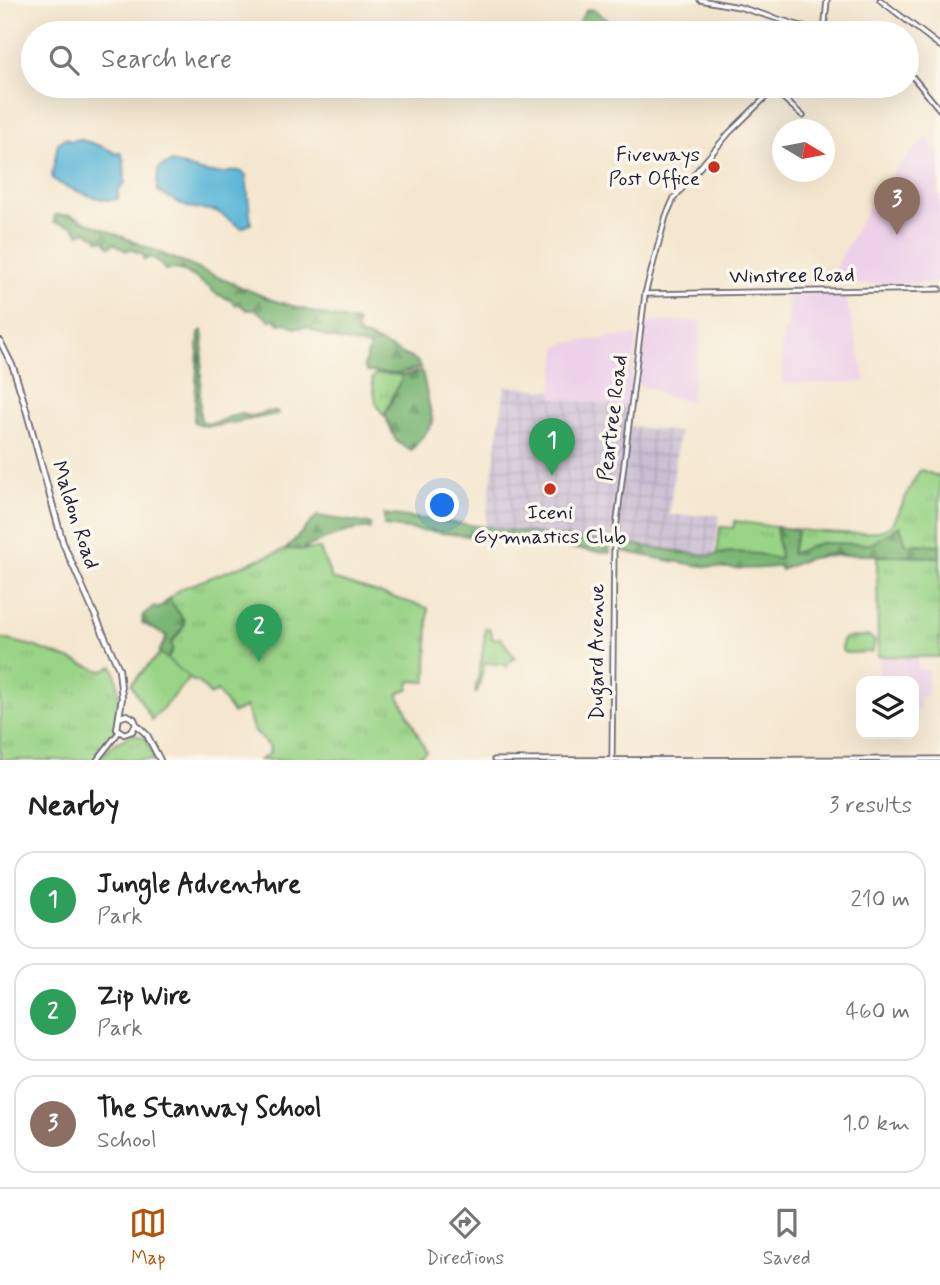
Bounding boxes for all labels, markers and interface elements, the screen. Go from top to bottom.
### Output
search box [21,21,919,98]
icon: search [45,41,83,79]
text: Search here [101,43,232,77]
north arrow [772,119,835,182]
place label: Fiveways Post Office [608,141,700,193]
marker: Fiveways Post Office [706,159,722,175]
pin: 3 [874,177,920,235]
street label: Winstree Road [729,261,855,291]
street label: Peartree Road [591,353,635,483]
pin: 1 [529,418,575,476]
street label: Maldon Road [44,457,106,573]
marker: Iceni Gymnastics Club [542,481,558,497]
your location [425,488,459,522]
place label: Iceni Gymnastics Club [474,499,626,551]
street label: Dugard Avenue [583,584,613,720]
pin: 2 [236,604,282,662]
map controls [856,676,919,739]
button: layers [856,676,919,739]
text: Nearby [28,786,119,825]
text: 3 results [829,791,912,821]
text: Jungle Adventure [97,868,301,902]
text: 1 [48,885,58,915]
text: 210 m [850,885,910,915]
text: Park [97,902,143,932]
text: Zip Wire [97,980,191,1014]
text: 2 [47,997,59,1027]
text: 460 m [846,997,910,1027]
text: Park [97,1014,143,1044]
text: The Stanway School [97,1092,322,1126]
text: 3 [48,1109,58,1139]
text: 1.0 km [842,1109,910,1139]
text: School [97,1126,157,1156]
tab: Map [129,1204,167,1271]
tab: Directions [426,1204,504,1271]
tab: Saved [763,1204,811,1271]

